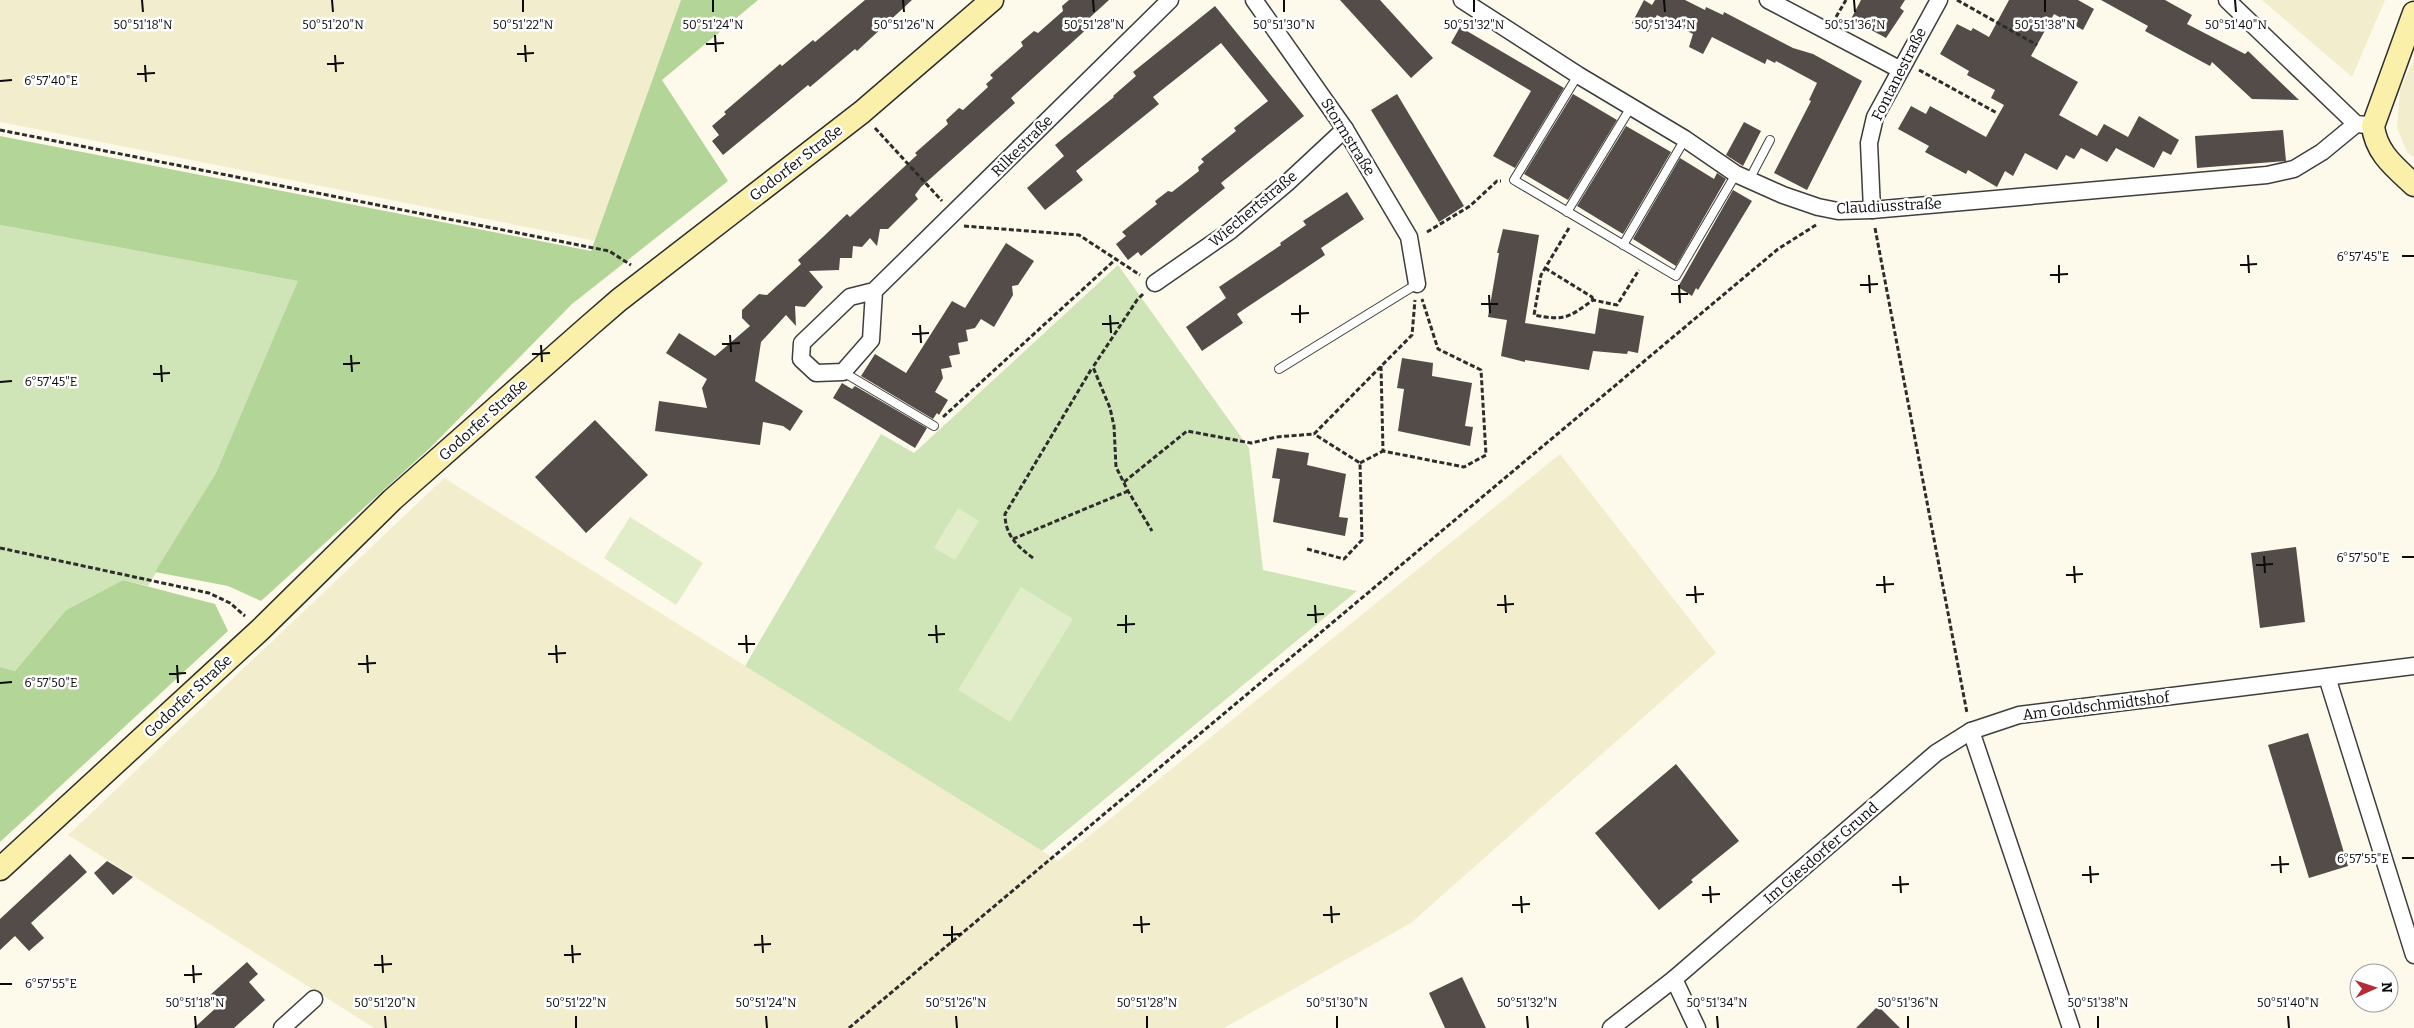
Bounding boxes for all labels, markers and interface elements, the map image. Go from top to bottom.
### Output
text: 50°51'18"N [113,18,173,32]
text: 50°51'20"N [302,18,364,32]
text: 50°51'22"N [493,18,554,32]
text: 50°51'24"N [683,18,744,32]
text: 50°51'26"N [874,18,935,32]
text: 50°51'28"N [1064,18,1125,32]
text: 50°51'30"N [1253,18,1315,32]
text: 50°51'32"N [1444,18,1505,32]
text: 50°51'34"N [1634,18,1696,32]
text: 50°51'36"N [1824,18,1886,32]
text: 50°51'38"N [2014,18,2076,32]
text: 50°51'40"N [2205,18,2267,32]
street label: Fontanestraße [1868,25,1930,123]
text: 6°57'40"E [24,74,78,88]
street label: Stormstraße [1317,95,1379,179]
street label: Rilkestraße [988,112,1056,180]
street label: Godorfer Straße [746,121,846,205]
street label: Wiechertstraße [1205,167,1301,251]
street label: Claudiusstraße [1836,194,1942,218]
text: 6°57'45"E [2337,250,2389,264]
text: 6°57'45"E [25,375,77,389]
street label: Godorfer Straße [435,376,531,464]
text: 6°57'50"E [2336,551,2390,565]
street label: Godorfer Straße [141,651,235,741]
text: 6°57'50"E [24,676,78,690]
street label: Am Goldschmidtshof [2022,688,2172,724]
street label: Im Giesdorfer Grund [1760,798,1882,908]
text: 6°57'55"E [2337,852,2389,866]
north arrow [2349,963,2399,1013]
text: 6°57'55"E [25,977,77,991]
text: N [2378,982,2395,993]
text: 50°51'18"N [165,996,225,1010]
text: 50°51'20"N [354,996,416,1010]
text: 50°51'22"N [546,996,607,1010]
text: 50°51'24"N [736,996,797,1010]
text: 50°51'26"N [926,996,987,1010]
text: 50°51'28"N [1117,996,1178,1010]
text: 50°51'30"N [1306,996,1368,1010]
text: 50°51'32"N [1497,996,1558,1010]
text: 50°51'34"N [1686,996,1748,1010]
text: 50°51'36"N [1877,996,1939,1010]
text: 50°51'38"N [2067,996,2129,1010]
text: 50°51'40"N [2257,996,2319,1010]

